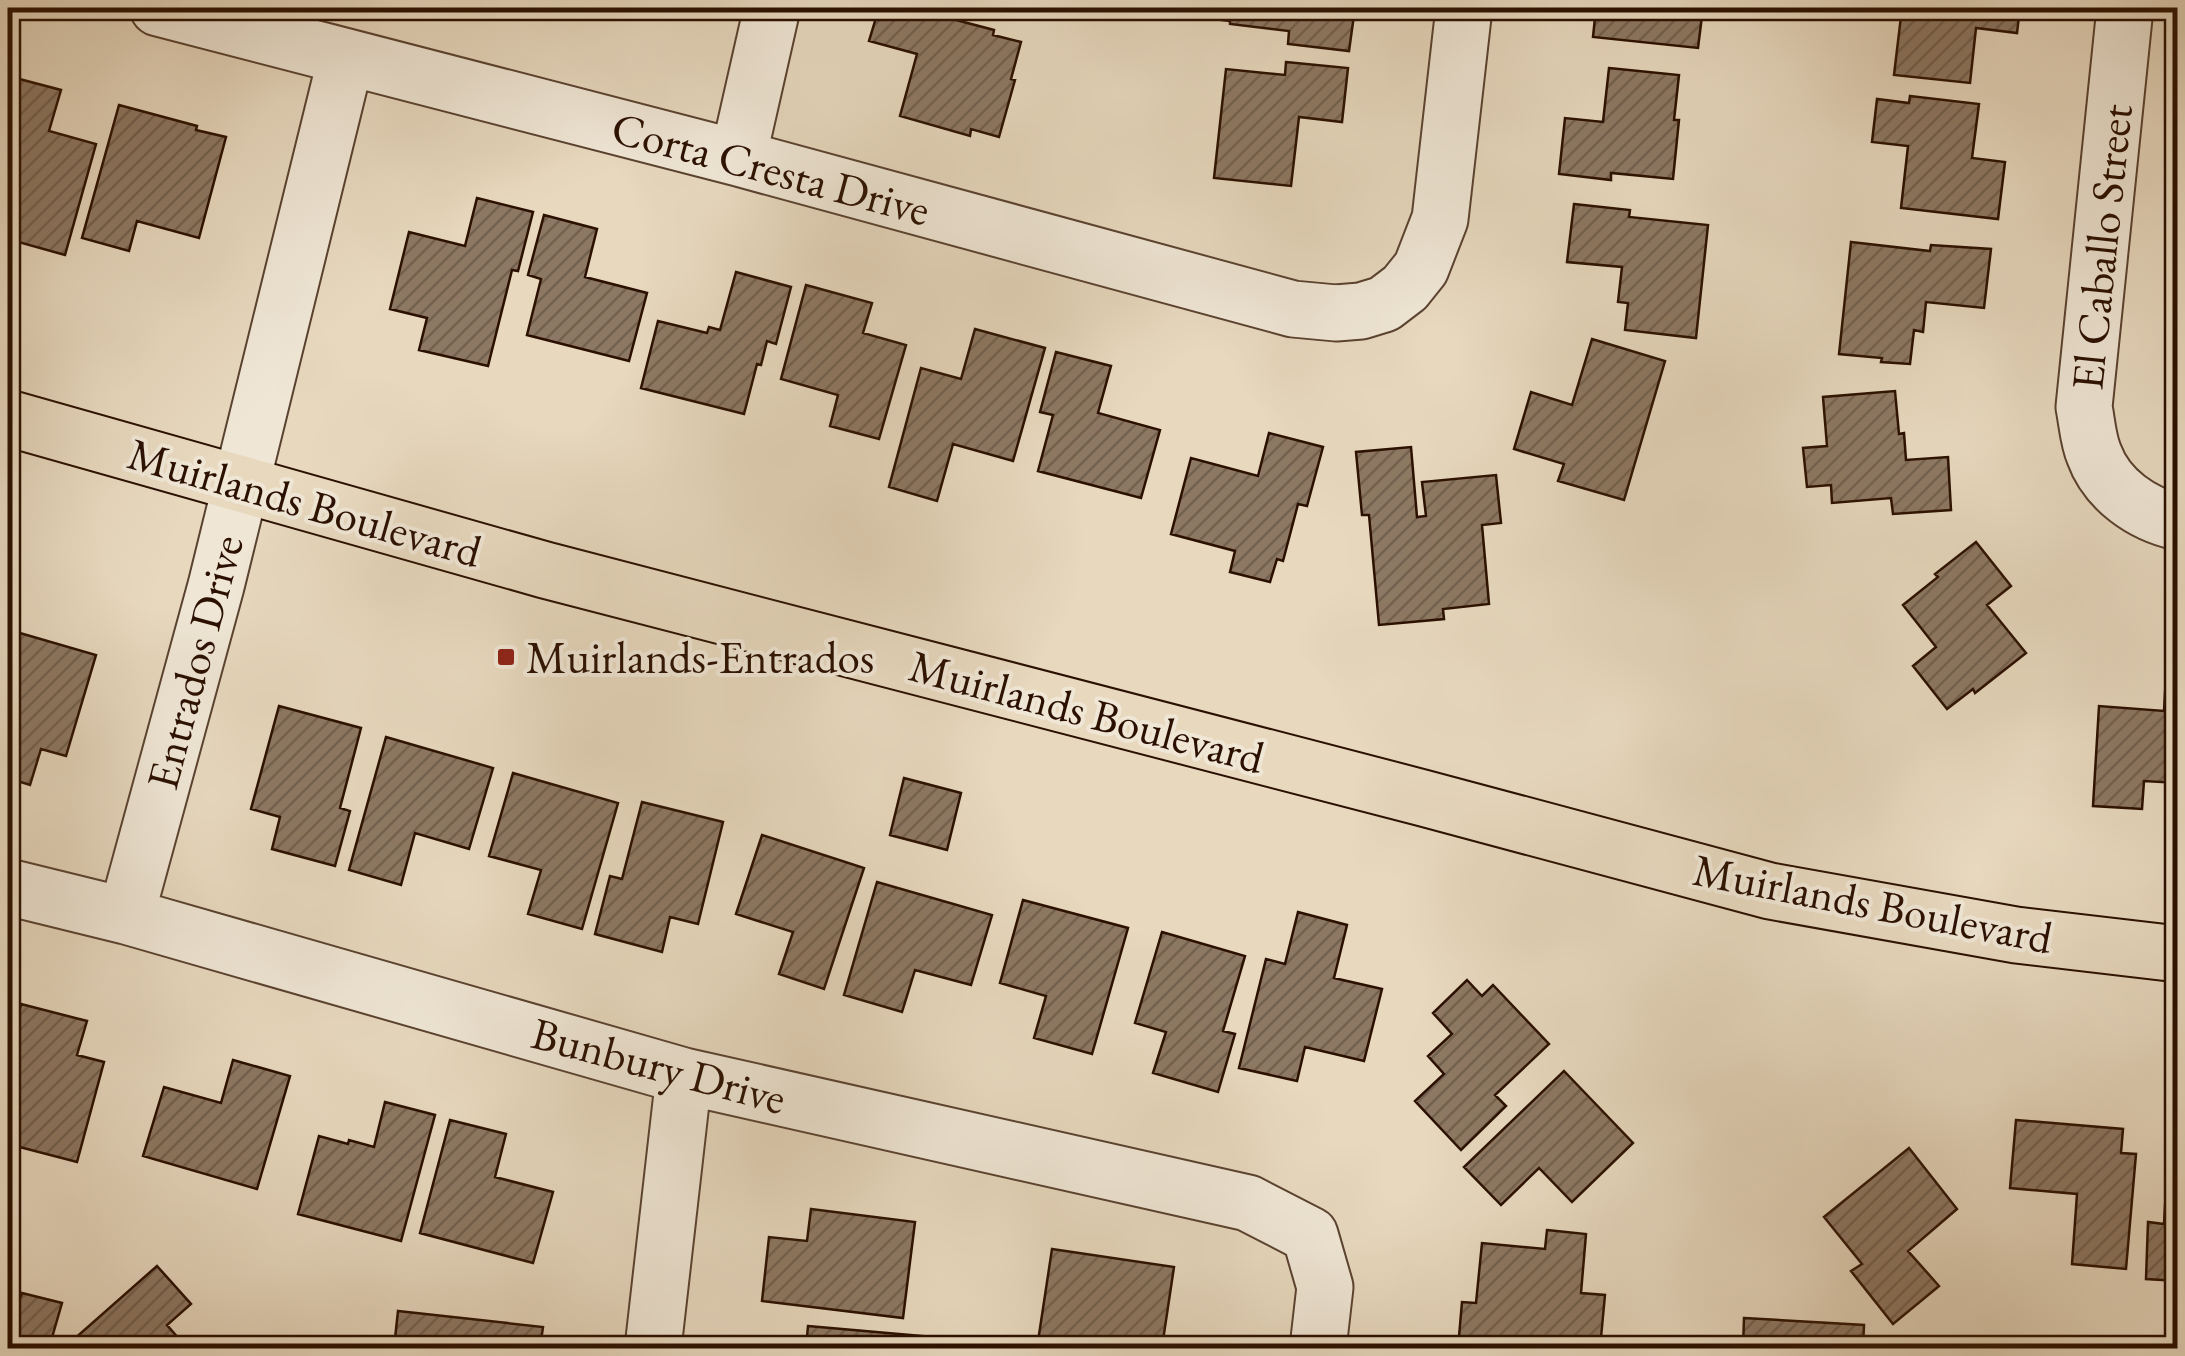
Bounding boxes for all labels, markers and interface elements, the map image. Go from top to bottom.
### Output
street label: Corta Cresta Drive [606,98,936,238]
street label: El Caballo Street [2057,101,2145,393]
street label: Muirlands Boulevard [122,424,488,580]
street label: Entrados Drive [132,528,256,796]
place label: Muirlands-Entrados [526,628,874,686]
street label: Muirlands Boulevard [903,636,1271,786]
marker: Muirlands-Entrados [495,646,517,668]
street label: Muirlands Boulevard [1688,840,2058,966]
street label: Bunbury Drive [526,1003,792,1127]

